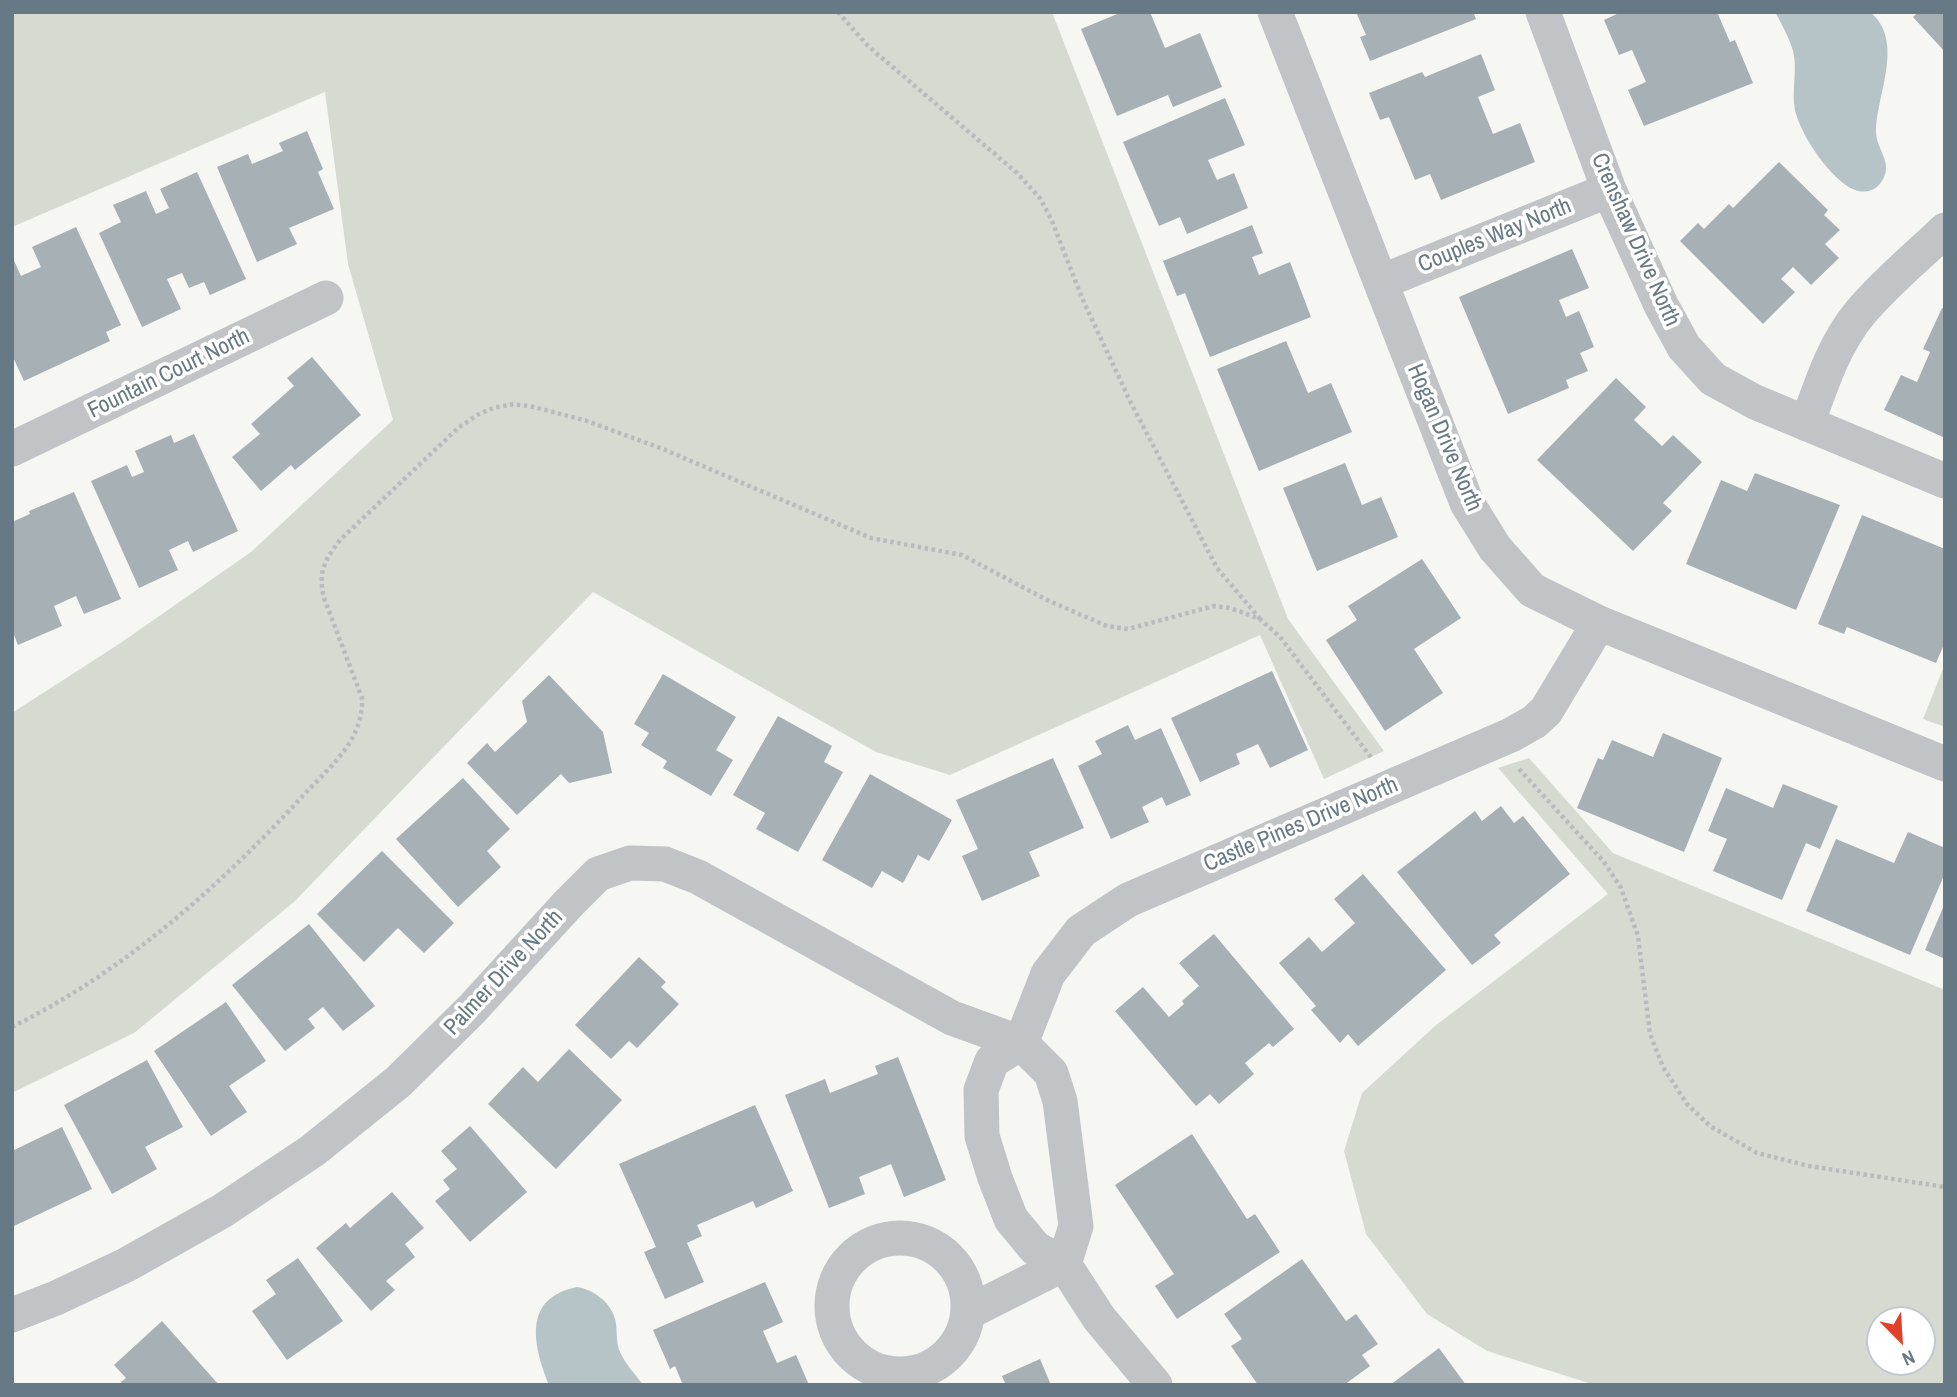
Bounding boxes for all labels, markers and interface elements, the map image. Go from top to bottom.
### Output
street label: Crenshaw Drive North [1584,149,1686,331]
street label: Couples Way North [1414,193,1576,279]
street label: Fountain Court North [84,323,254,425]
street label: Hogan Drive North [1401,360,1487,516]
street label: Castle Pines Drive North [1200,772,1402,878]
street label: Palmer Drive North [439,905,569,1041]
north arrow [1866,1306,1936,1376]
text: N [1898,1344,1919,1373]

